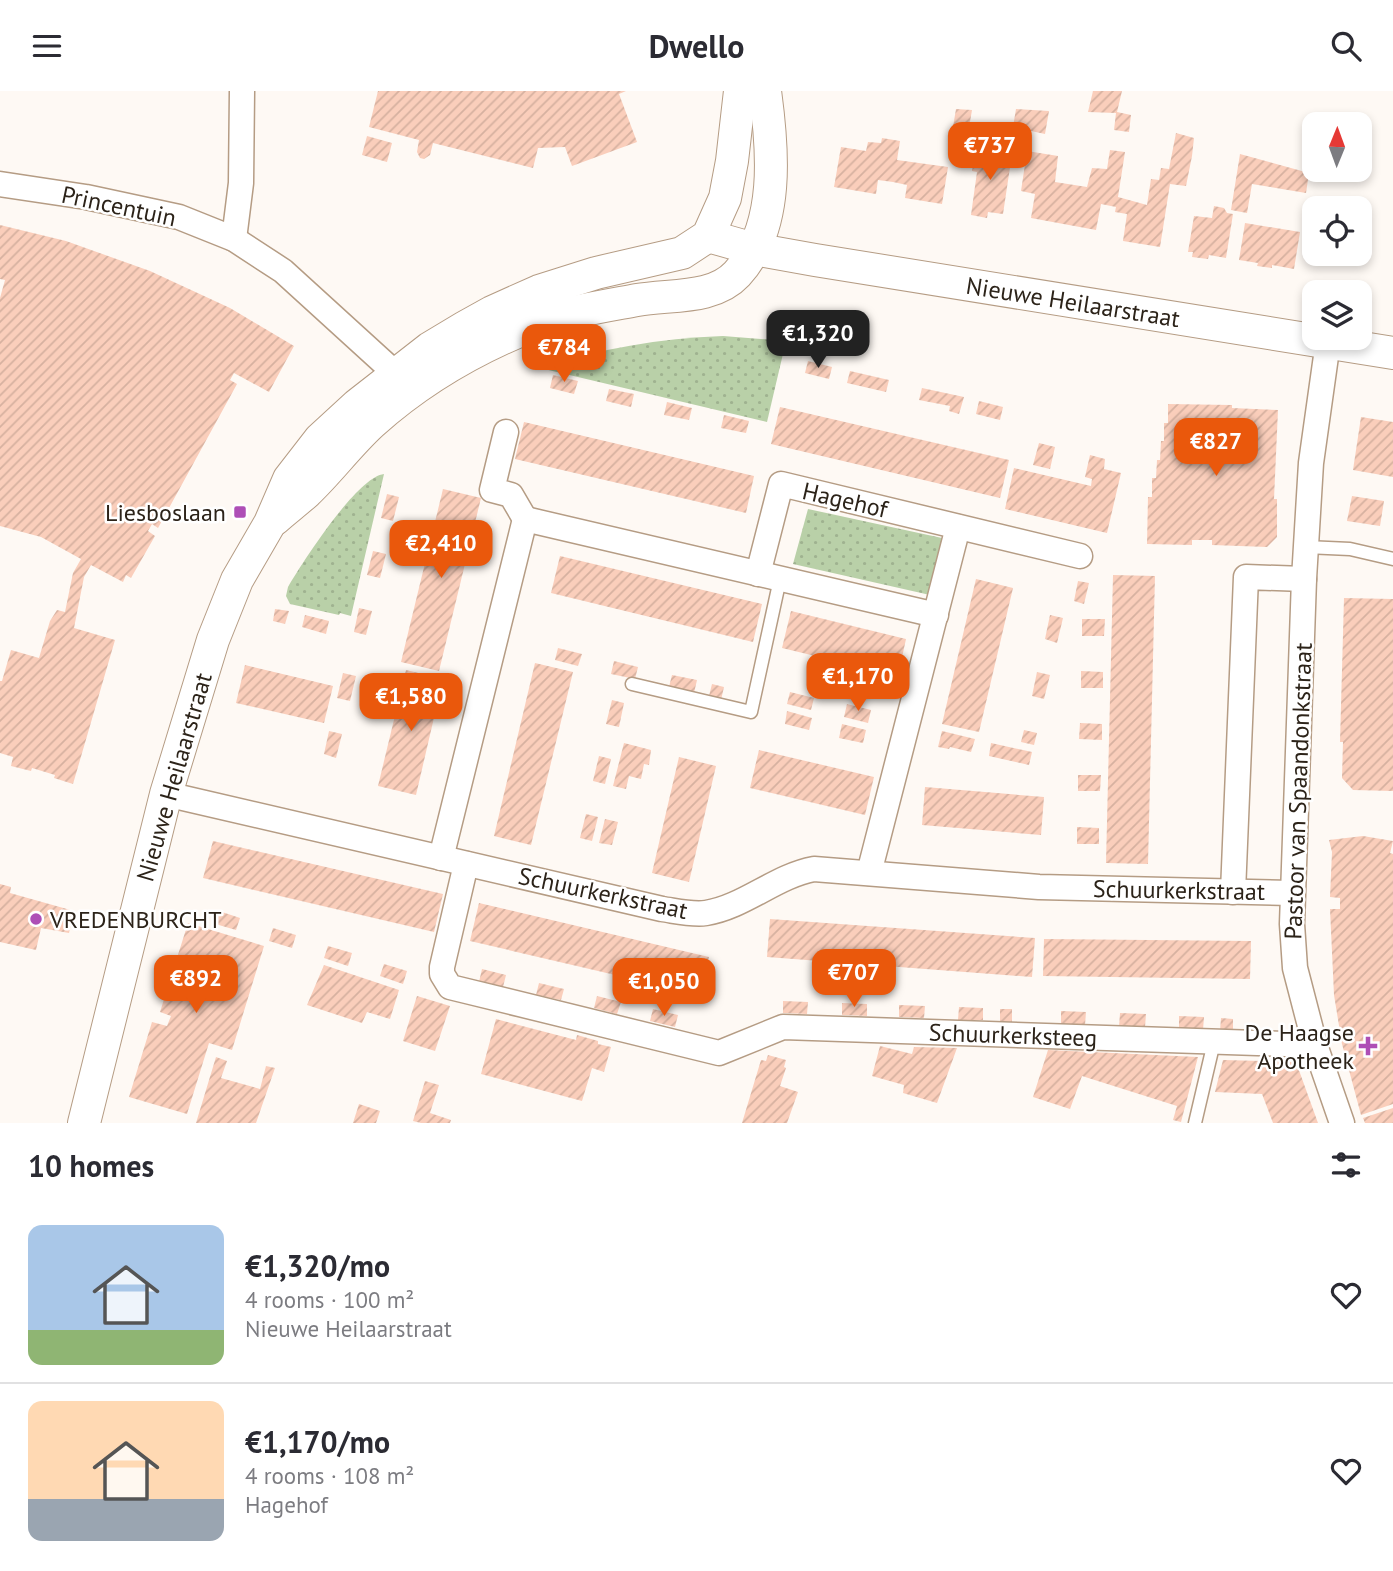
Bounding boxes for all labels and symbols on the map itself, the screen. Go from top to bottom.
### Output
north arrow [1302,112,1372,182]
pin: €737 [949,123,1031,182]
street label: Princentuin [59,179,179,233]
street label: Nieuwe Heilaarstraat [964,270,1182,334]
pin: €1,320 [761,310,875,370]
pin: €784 [523,324,605,384]
pin: €827 [1175,419,1257,478]
street label: Hagehof [799,475,892,525]
place label: Liesboslaan [105,497,226,528]
marker: Liesboslaan [232,504,248,520]
pin: €2,410 [384,521,498,580]
street label: Pastoor van Spaandonkstraat [1277,642,1319,940]
pin: €1,170 [801,653,915,713]
street label: Nieuwe Heilaarstraat [129,669,219,885]
pin: €1,580 [354,673,468,733]
street label: Schuurkerkstraat [516,860,690,926]
street label: Schuurkerkstraat [1093,873,1265,907]
place label: VREDENBURCHT [49,904,222,935]
marker: VREDENBURCHT [28,911,44,927]
pin: €707 [813,949,895,1009]
pin: €892 [155,955,237,1015]
pin: €1,050 [607,958,721,1018]
street label: Schuurkerksteeg [928,1017,1098,1053]
place label: De Haagse Apotheek [1245,1017,1354,1076]
marker: De Haagse Apotheek [1360,1038,1376,1054]

